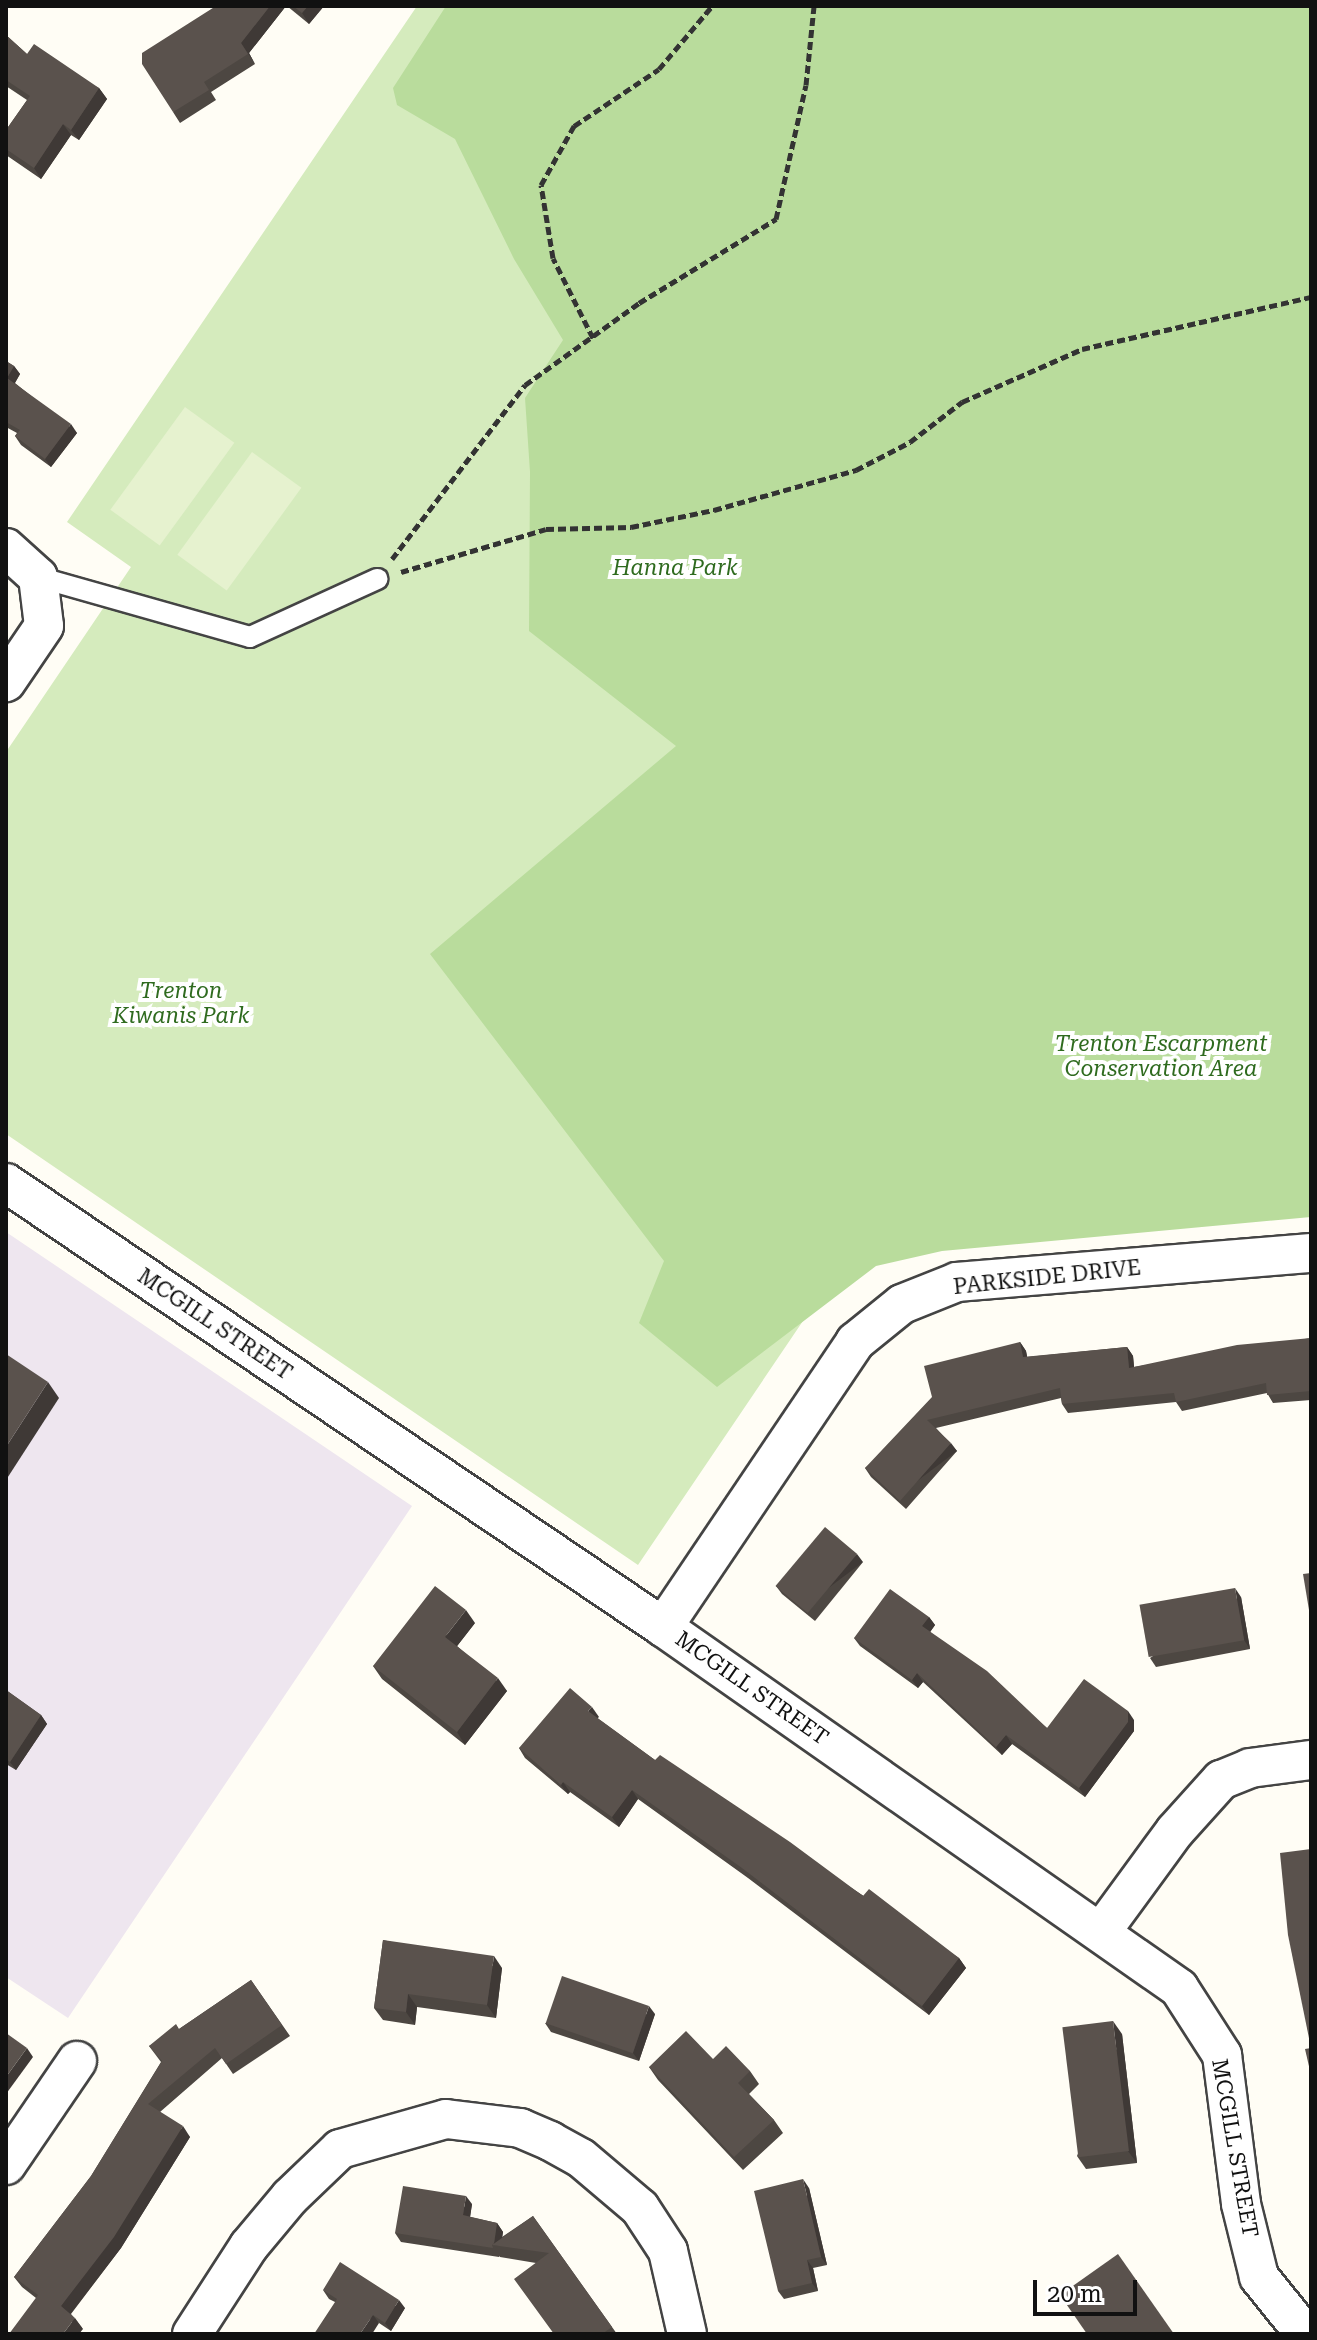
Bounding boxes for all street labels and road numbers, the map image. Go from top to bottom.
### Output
street label: PARKSIDE DRIVE [952,1254,1142,1300]
street label: MCGILL STREET [133,1262,297,1386]
street label: MCGILL STREET [670,1625,834,1751]
street label: MCGILL STREET [1206,2057,1264,2239]

